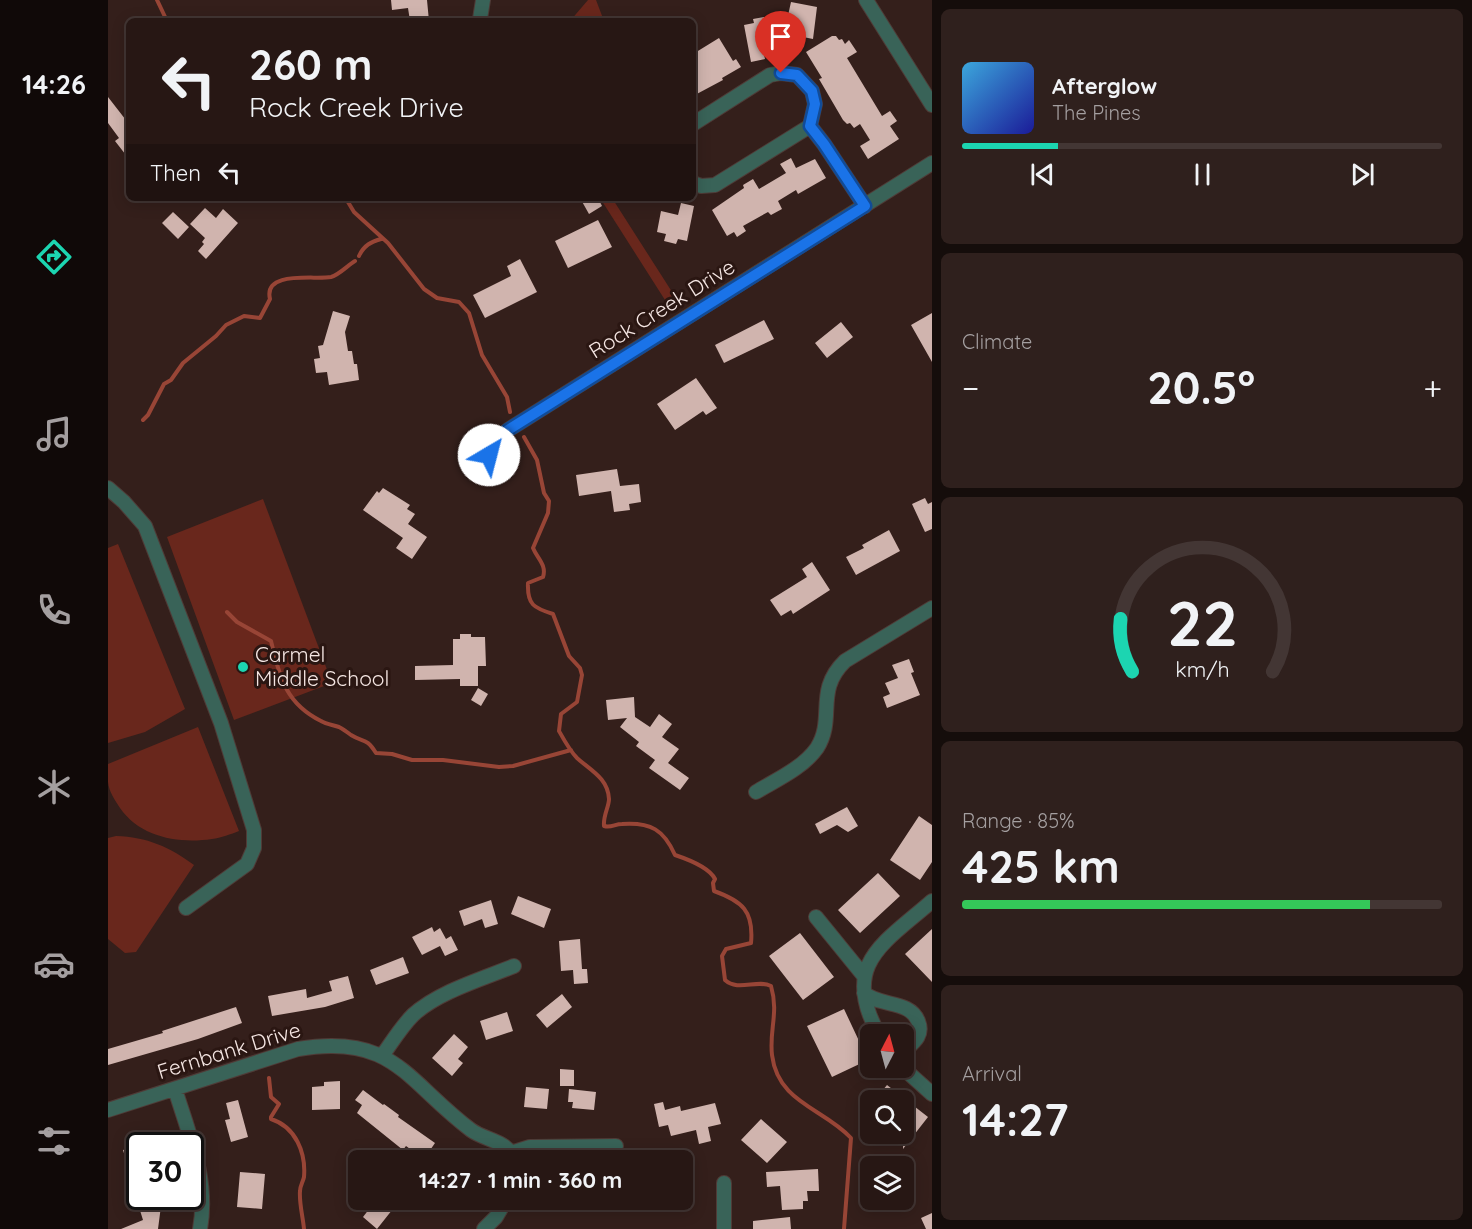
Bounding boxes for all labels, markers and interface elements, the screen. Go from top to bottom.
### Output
pin [755,11,806,73]
icon: arrive [764,20,797,53]
text: 260 m [249,38,372,91]
icon: left [150,42,228,120]
text: 14:26 [22,67,86,101]
text: Afterglow [1052,72,1157,100]
text: Rock Creek Drive [249,90,464,124]
text: The Pines [1052,100,1141,125]
icon: left [213,156,246,189]
icon: previous [1026,158,1059,191]
icon: pause [1186,158,1219,191]
icon: next [1346,158,1379,191]
text: Then [150,159,201,187]
icon: directions [33,236,75,278]
street label: Rock Creek Drive [584,253,739,363]
text: Climate [962,329,1032,354]
text: 20.5° [1147,359,1255,415]
text: − [962,367,979,408]
text: + [1423,367,1442,408]
icon: music [33,413,75,455]
position arrow [457,423,521,487]
text: 22 [1166,584,1238,662]
icon: phone [33,589,75,631]
place label: Carmel Middle School [255,641,389,691]
text: km/h [1175,656,1229,682]
marker: Carmel Middle School [236,660,250,674]
icon: climate [33,766,75,808]
text: Range · 85% [962,808,1075,833]
text: 425 km [962,838,1120,894]
icon: car [33,943,75,985]
street label: Fernbank Drive [154,1016,304,1084]
north arrow [860,1024,914,1078]
map controls [860,1024,914,1210]
text: Arrival [962,1061,1022,1086]
button: search [860,1090,914,1144]
text: 14:27 [962,1091,1069,1147]
icon: filters [33,1120,75,1162]
speed limit sign: 30 [126,1132,204,1210]
button: layers [860,1156,914,1210]
text: 14:27 · 1 min · 360 m [419,1166,622,1194]

